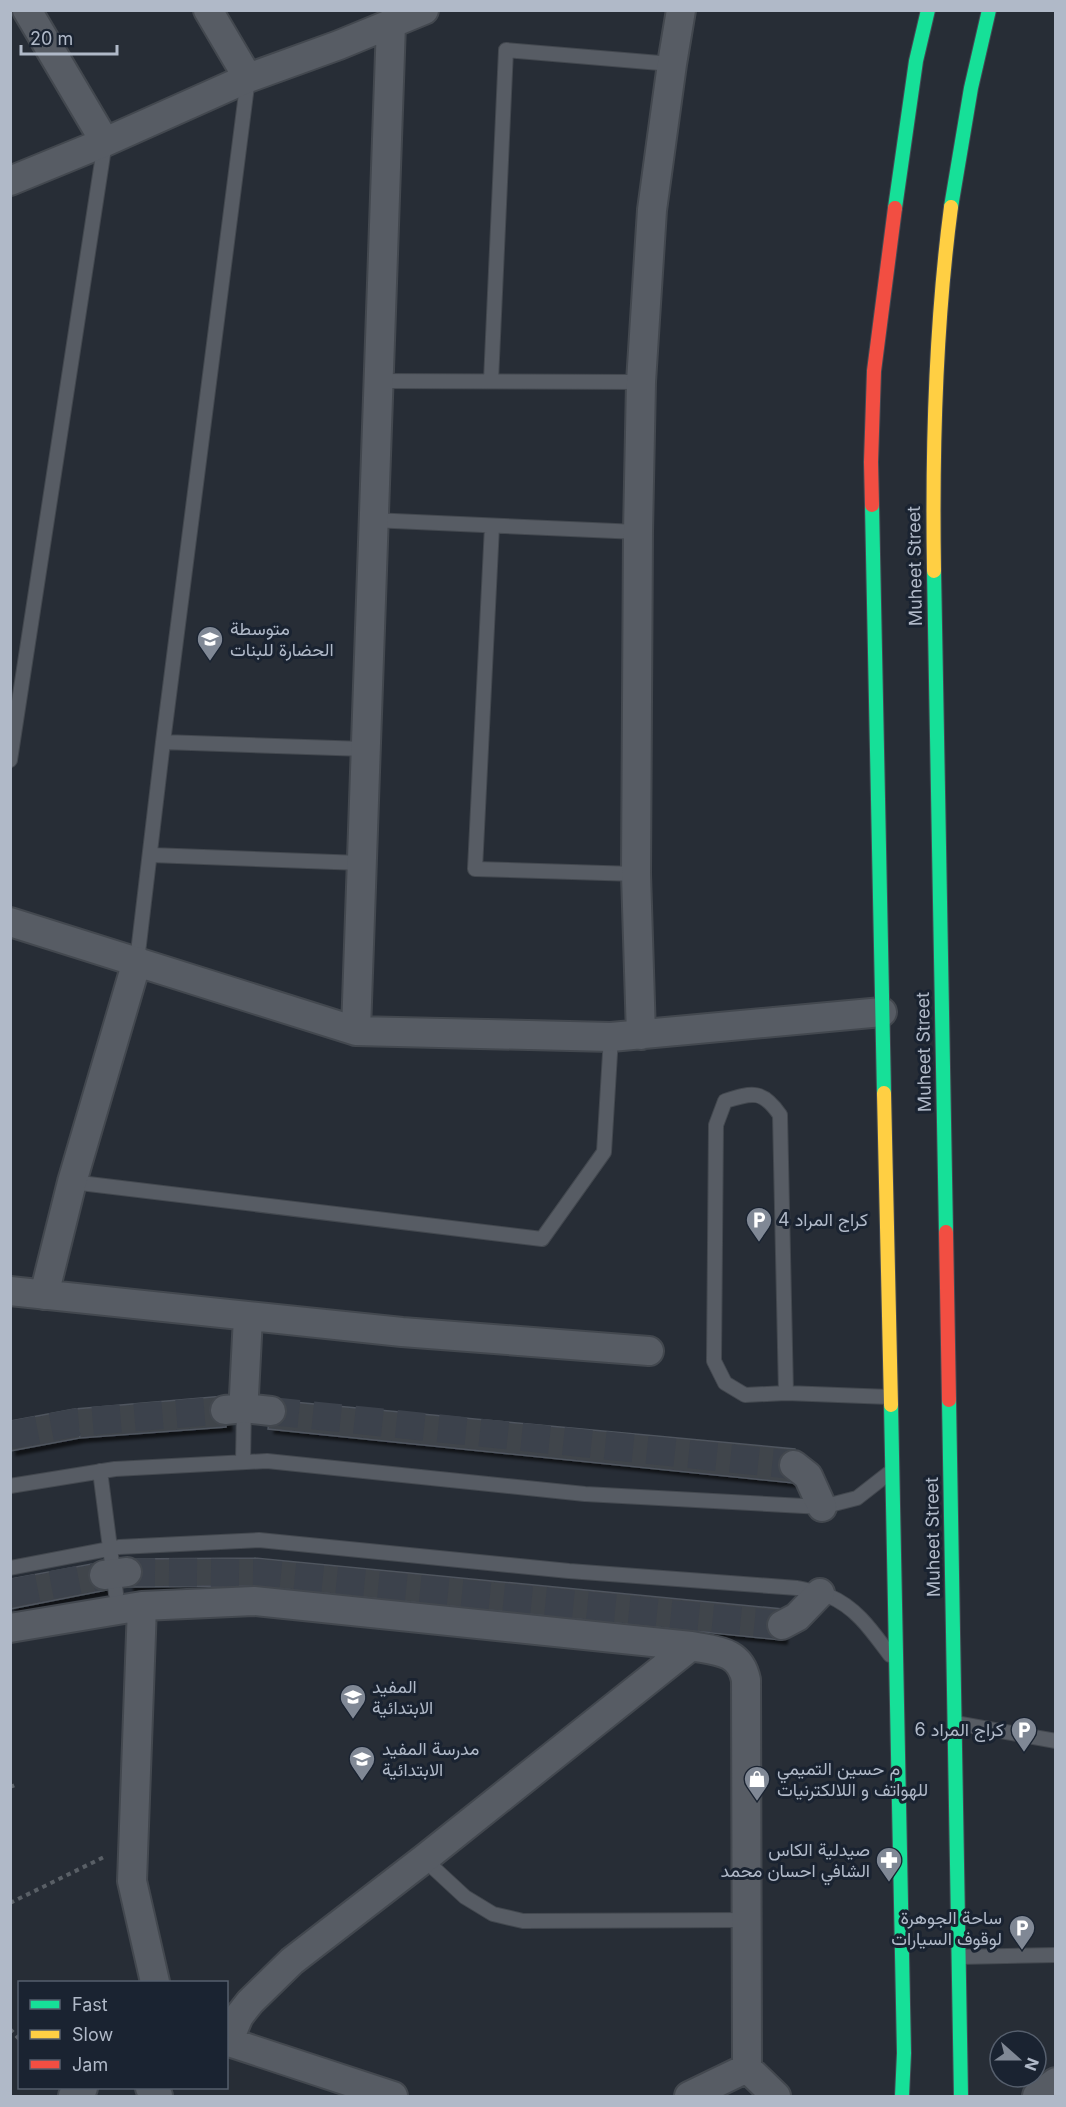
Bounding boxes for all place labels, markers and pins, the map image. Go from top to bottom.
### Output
place label: متوسطة الحضارة للبنات [230,618,334,661]
school or university icon: متوسطة الحضارة للبنات [195,624,225,662]
parking icon: كراج المراد 4 [744,1205,774,1243]
place label: كراج المراد 4 [778,1209,868,1232]
place label: المفيد الابتدائية [372,1676,433,1718]
school or university icon: المفيد الابتدائية [338,1682,368,1720]
parking icon: كراج المراد 6 [1009,1715,1039,1753]
place label: كراج المراد 6 [915,1719,1004,1742]
place label: مدرسة المفيد الابتدائية [382,1738,479,1780]
school or university icon: مدرسة المفيد الابتدائية [347,1744,377,1782]
place label: م حسين التميمي للهواتف و اللالكترنيات [777,1758,928,1801]
shop icon: م حسين التميمي للهواتف و اللالكترنيات [742,1764,772,1802]
place label: صيدلية الكاس الشافي احسان محمد [721,1839,870,1886]
pharmacy icon: صيدلية الكاس الشافي احسان محمد [874,1845,904,1883]
place label: ساحة الجوهرة لوقوف السيارات [891,1907,1002,1950]
parking icon: ساحة الجوهرة لوقوف السيارات [1007,1913,1037,1951]

